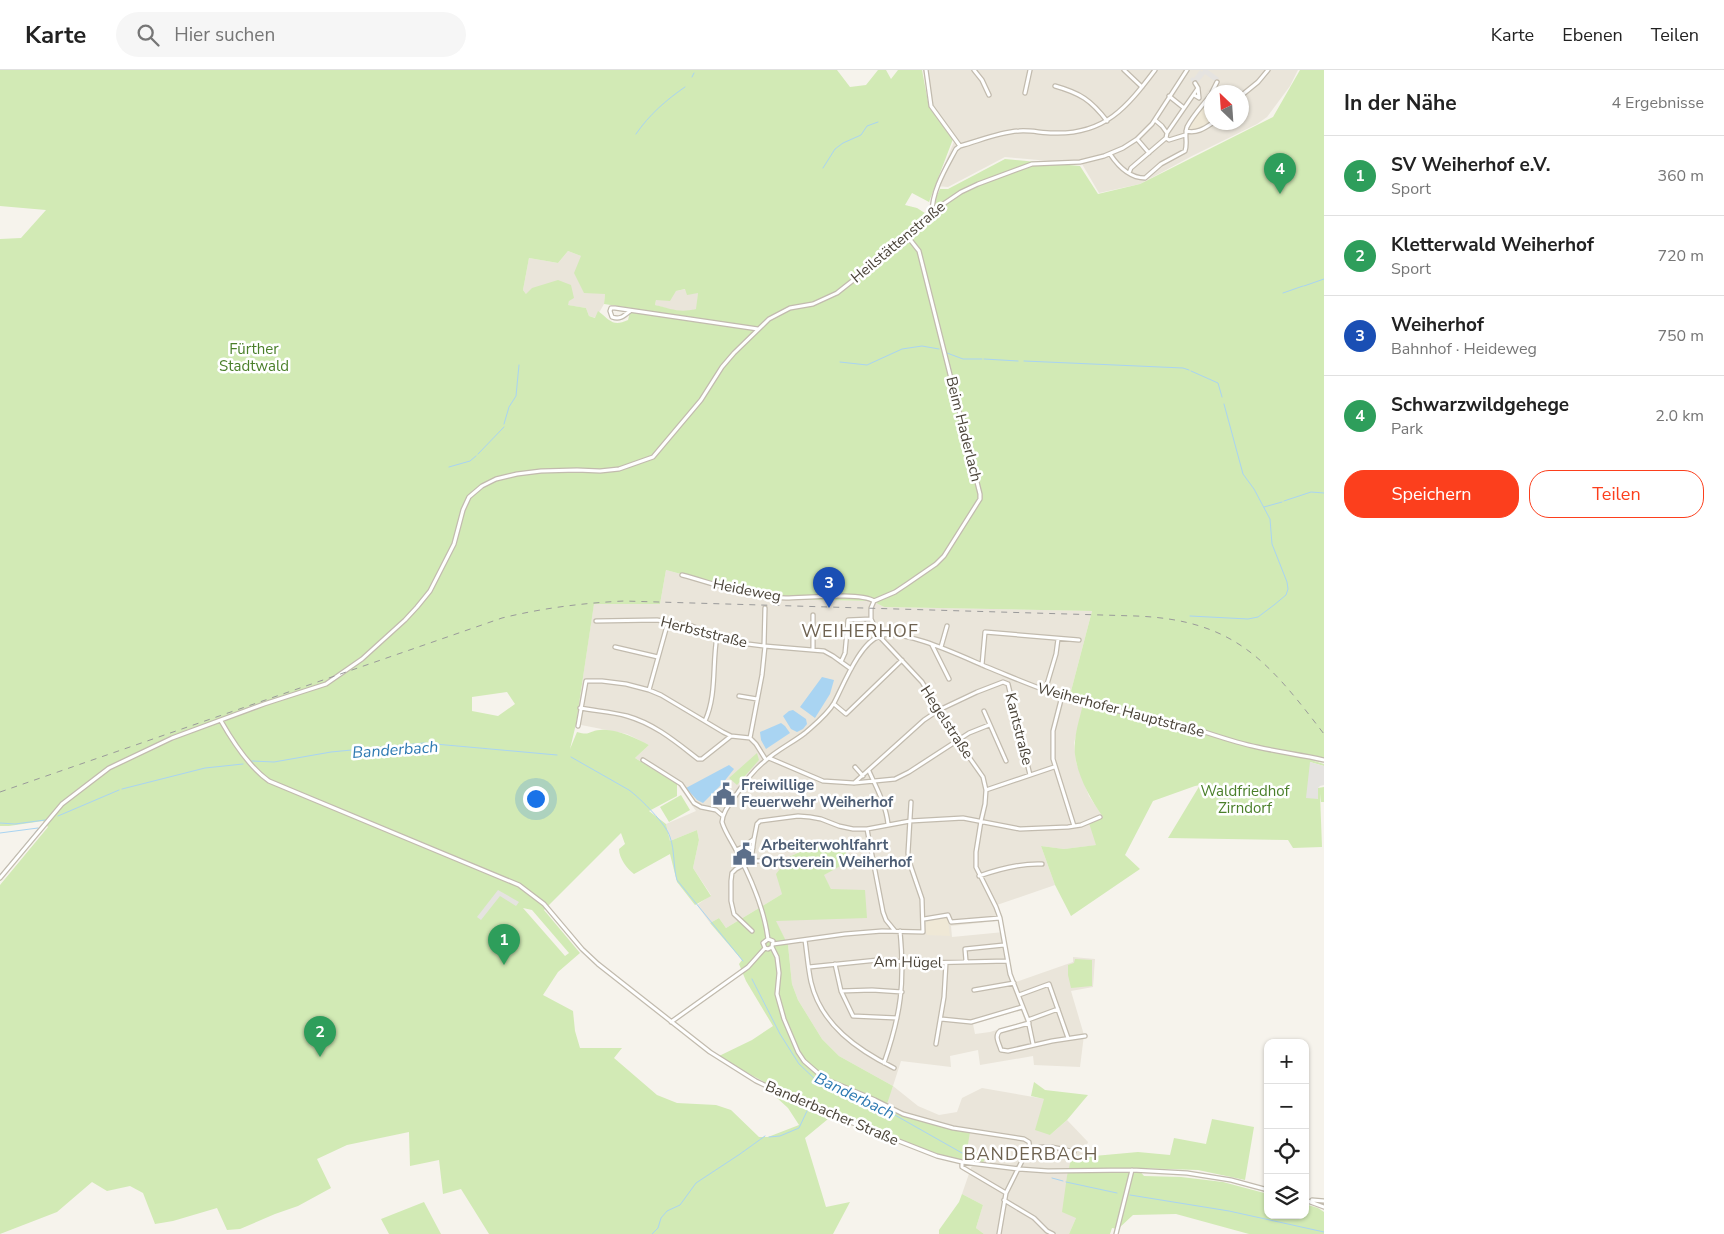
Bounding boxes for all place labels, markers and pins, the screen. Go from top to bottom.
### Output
pin: 4 [1264,153,1296,194]
pin: 3 [813,567,845,608]
place label: Freiwillige Feuerwehr Weiherhof [741,775,894,812]
public building icon: Freiwillige Feuerwehr Weiherhof [711,781,737,807]
place label: Arbeiterwohlfahrt Ortsverein Weiherhof [761,835,912,872]
public building icon: Arbeiterwohlfahrt Ortsverein Weiherhof [731,841,757,867]
pin: 1 [488,924,520,965]
pin: 2 [304,1016,336,1057]

